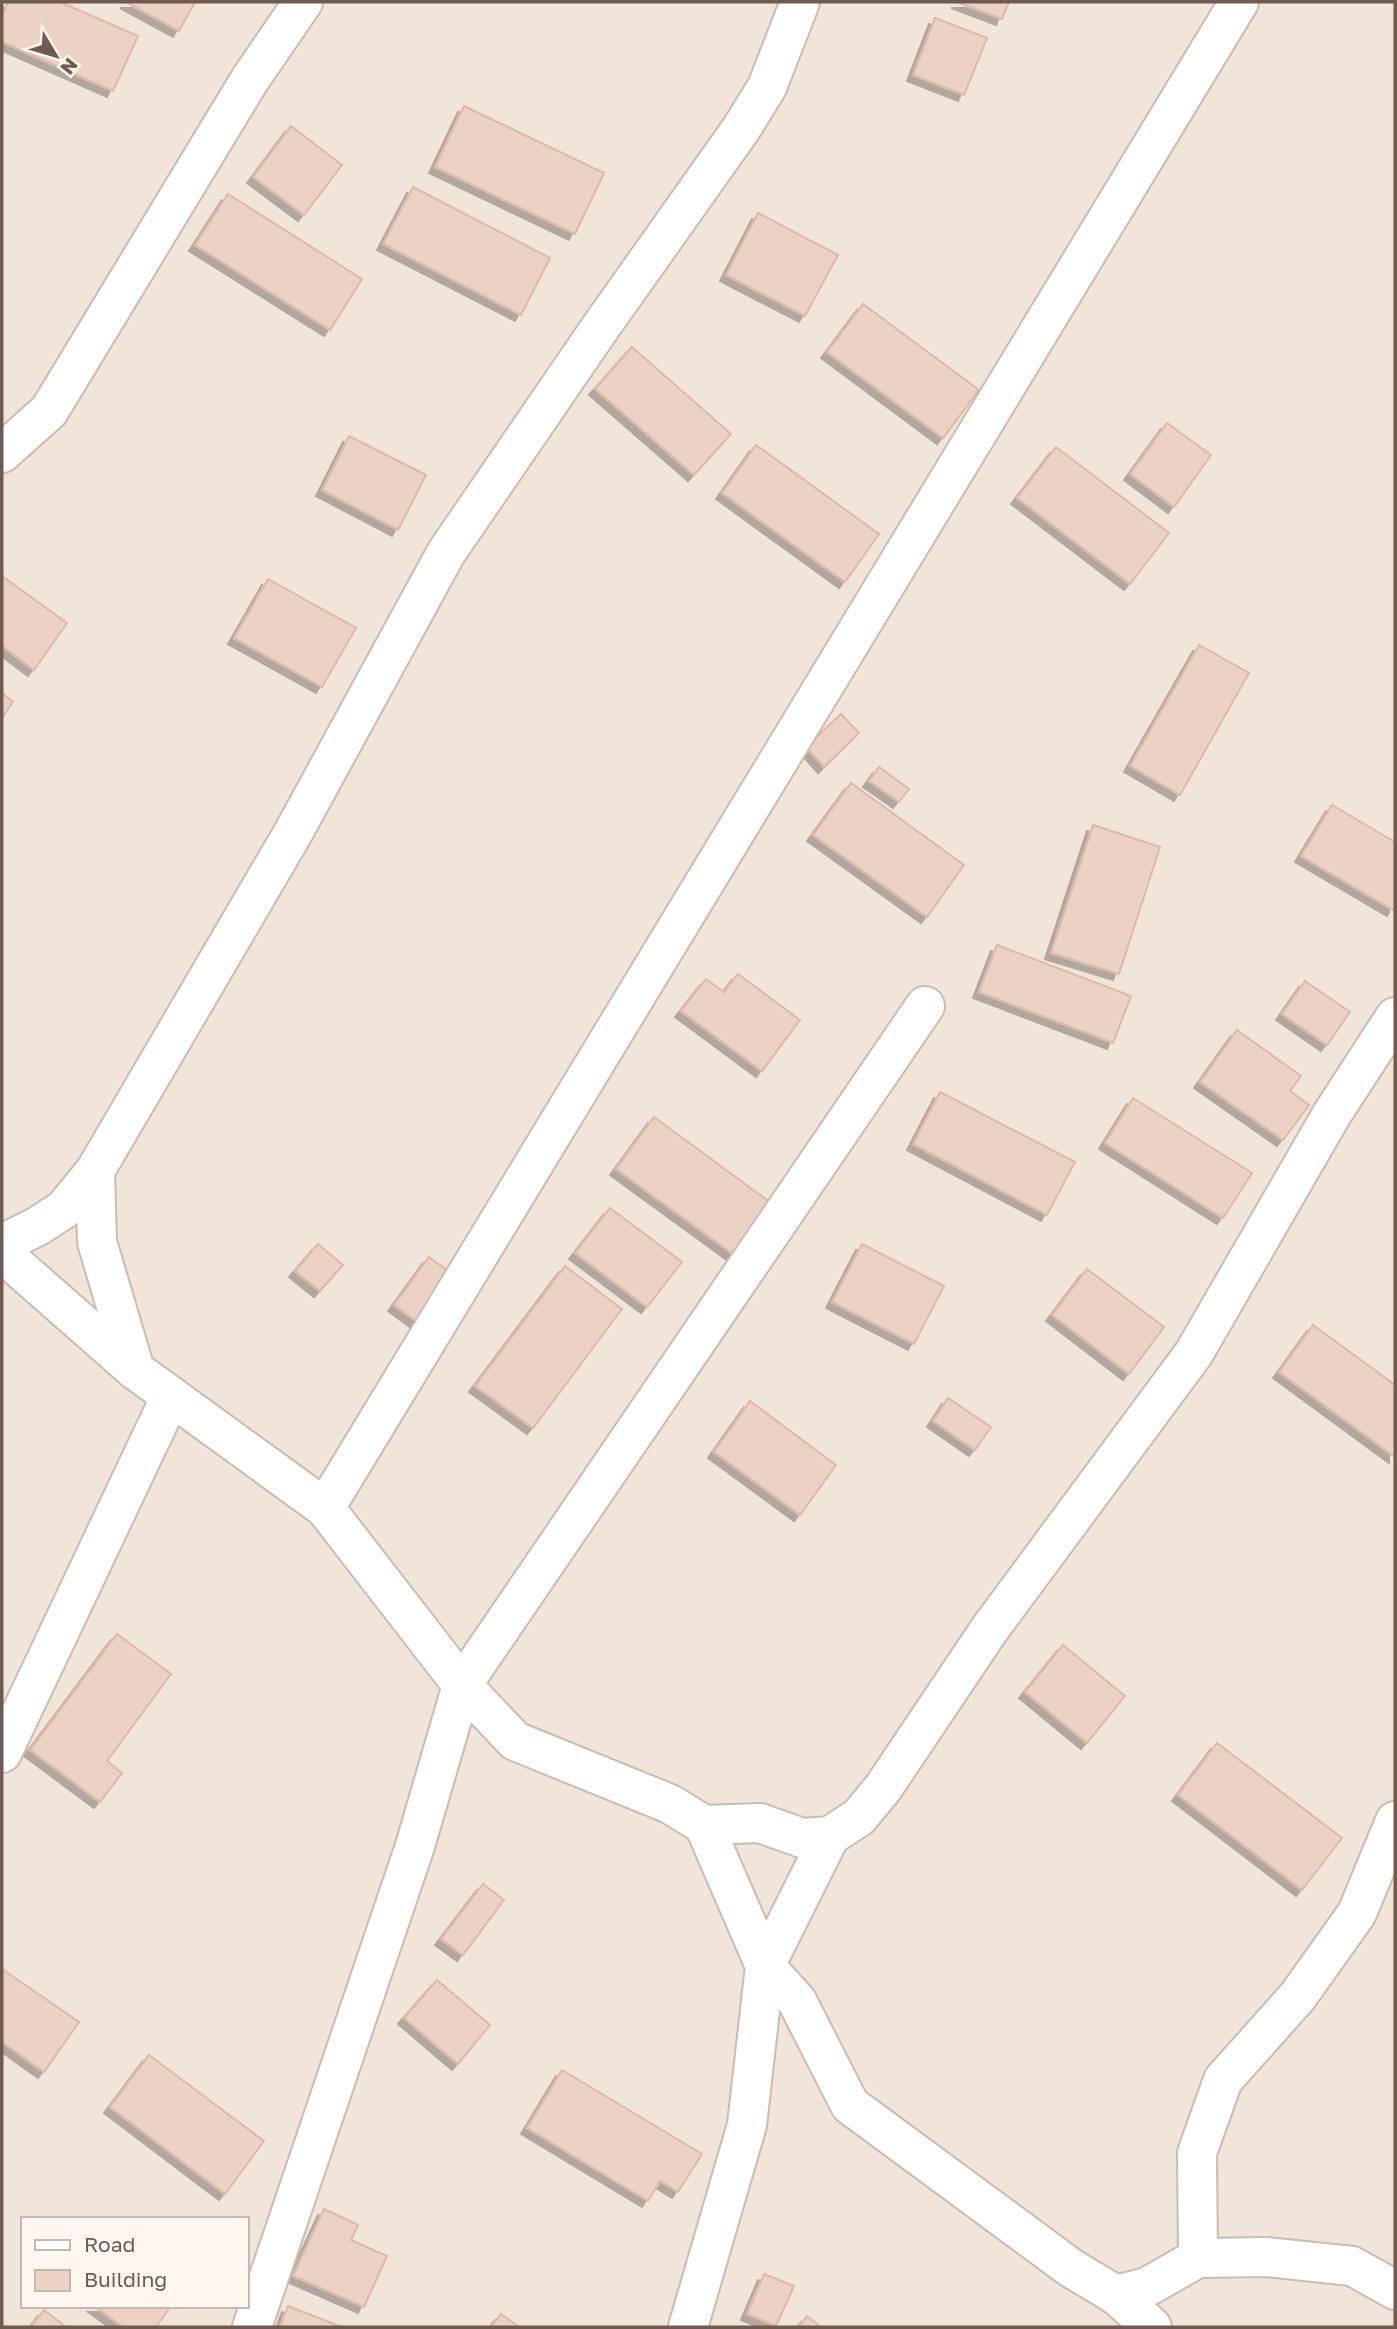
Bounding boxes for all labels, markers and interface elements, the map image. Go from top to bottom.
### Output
north arrow [21,21,91,91]
text: N [56,54,83,80]
legend [21,2217,248,2308]
text: Road [84,2231,135,2257]
text: Building [84,2266,167,2292]

